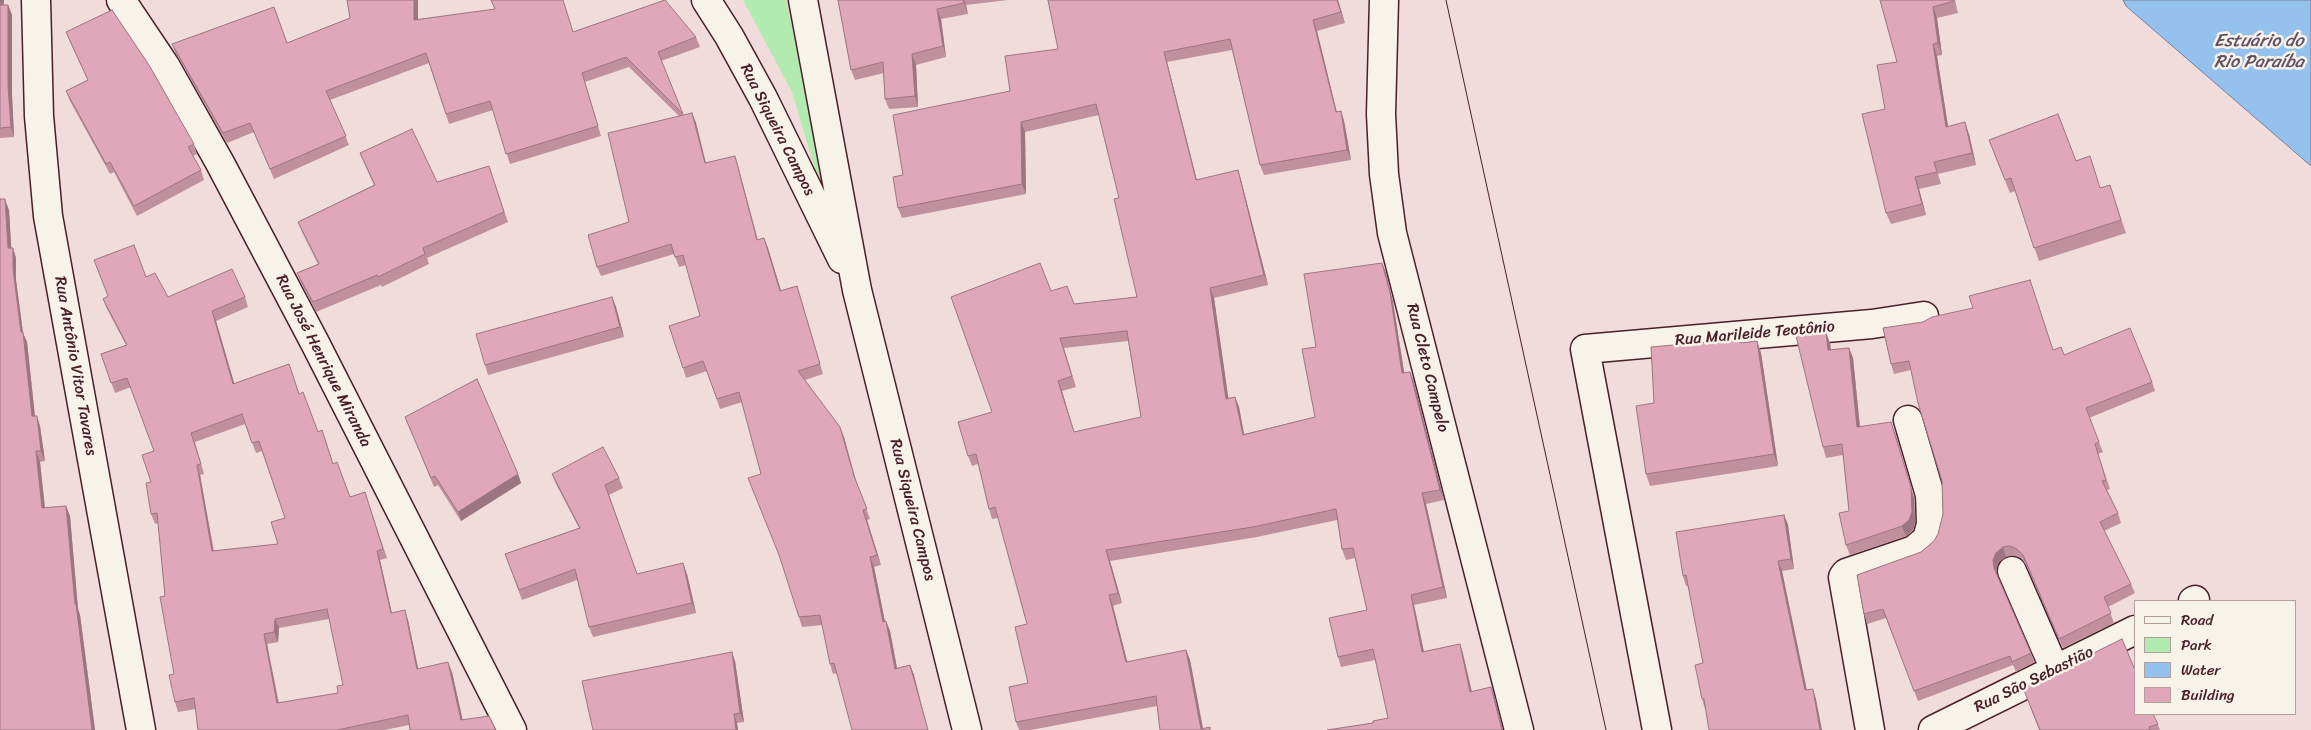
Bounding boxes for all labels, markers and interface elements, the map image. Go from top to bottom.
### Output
water label: Estuário do Rio Paraíba [2214,30,2304,72]
street label: Rua Siqueira Campos [735,61,819,199]
street label: Rua José Henrique Miranda [271,272,375,450]
street label: Rua Antônio Vitor Tavares [50,275,100,457]
street label: Rua Cleto Campelo [1402,302,1452,434]
street label: Rua Marileide Teotônio [1674,317,1836,351]
street label: Rua Siqueira Campos [885,437,939,583]
legend [2134,600,2296,715]
text: Road [2181,607,2213,633]
text: Park [2181,632,2212,658]
street label: Rua São Sebastião [1971,643,2097,717]
text: Water [2181,657,2221,683]
text: Building [2181,682,2235,708]

